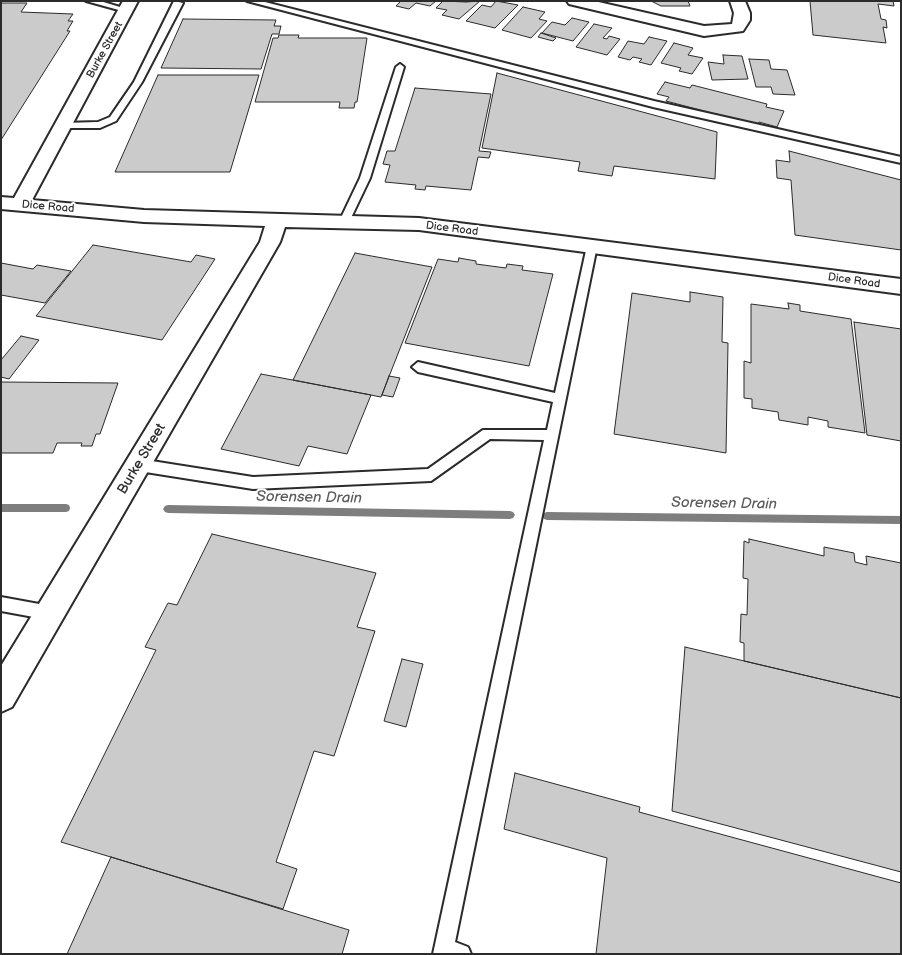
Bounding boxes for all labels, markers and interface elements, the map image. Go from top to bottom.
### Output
street label: Burke Street [84,19,126,81]
street label: Dice Road [21,198,75,216]
street label: Dice Road [425,219,479,239]
street label: Dice Road [827,271,881,291]
street label: Burke Street [114,421,170,497]
water label: Sorensen Drain [256,488,362,508]
water label: Sorensen Drain [671,494,777,514]

